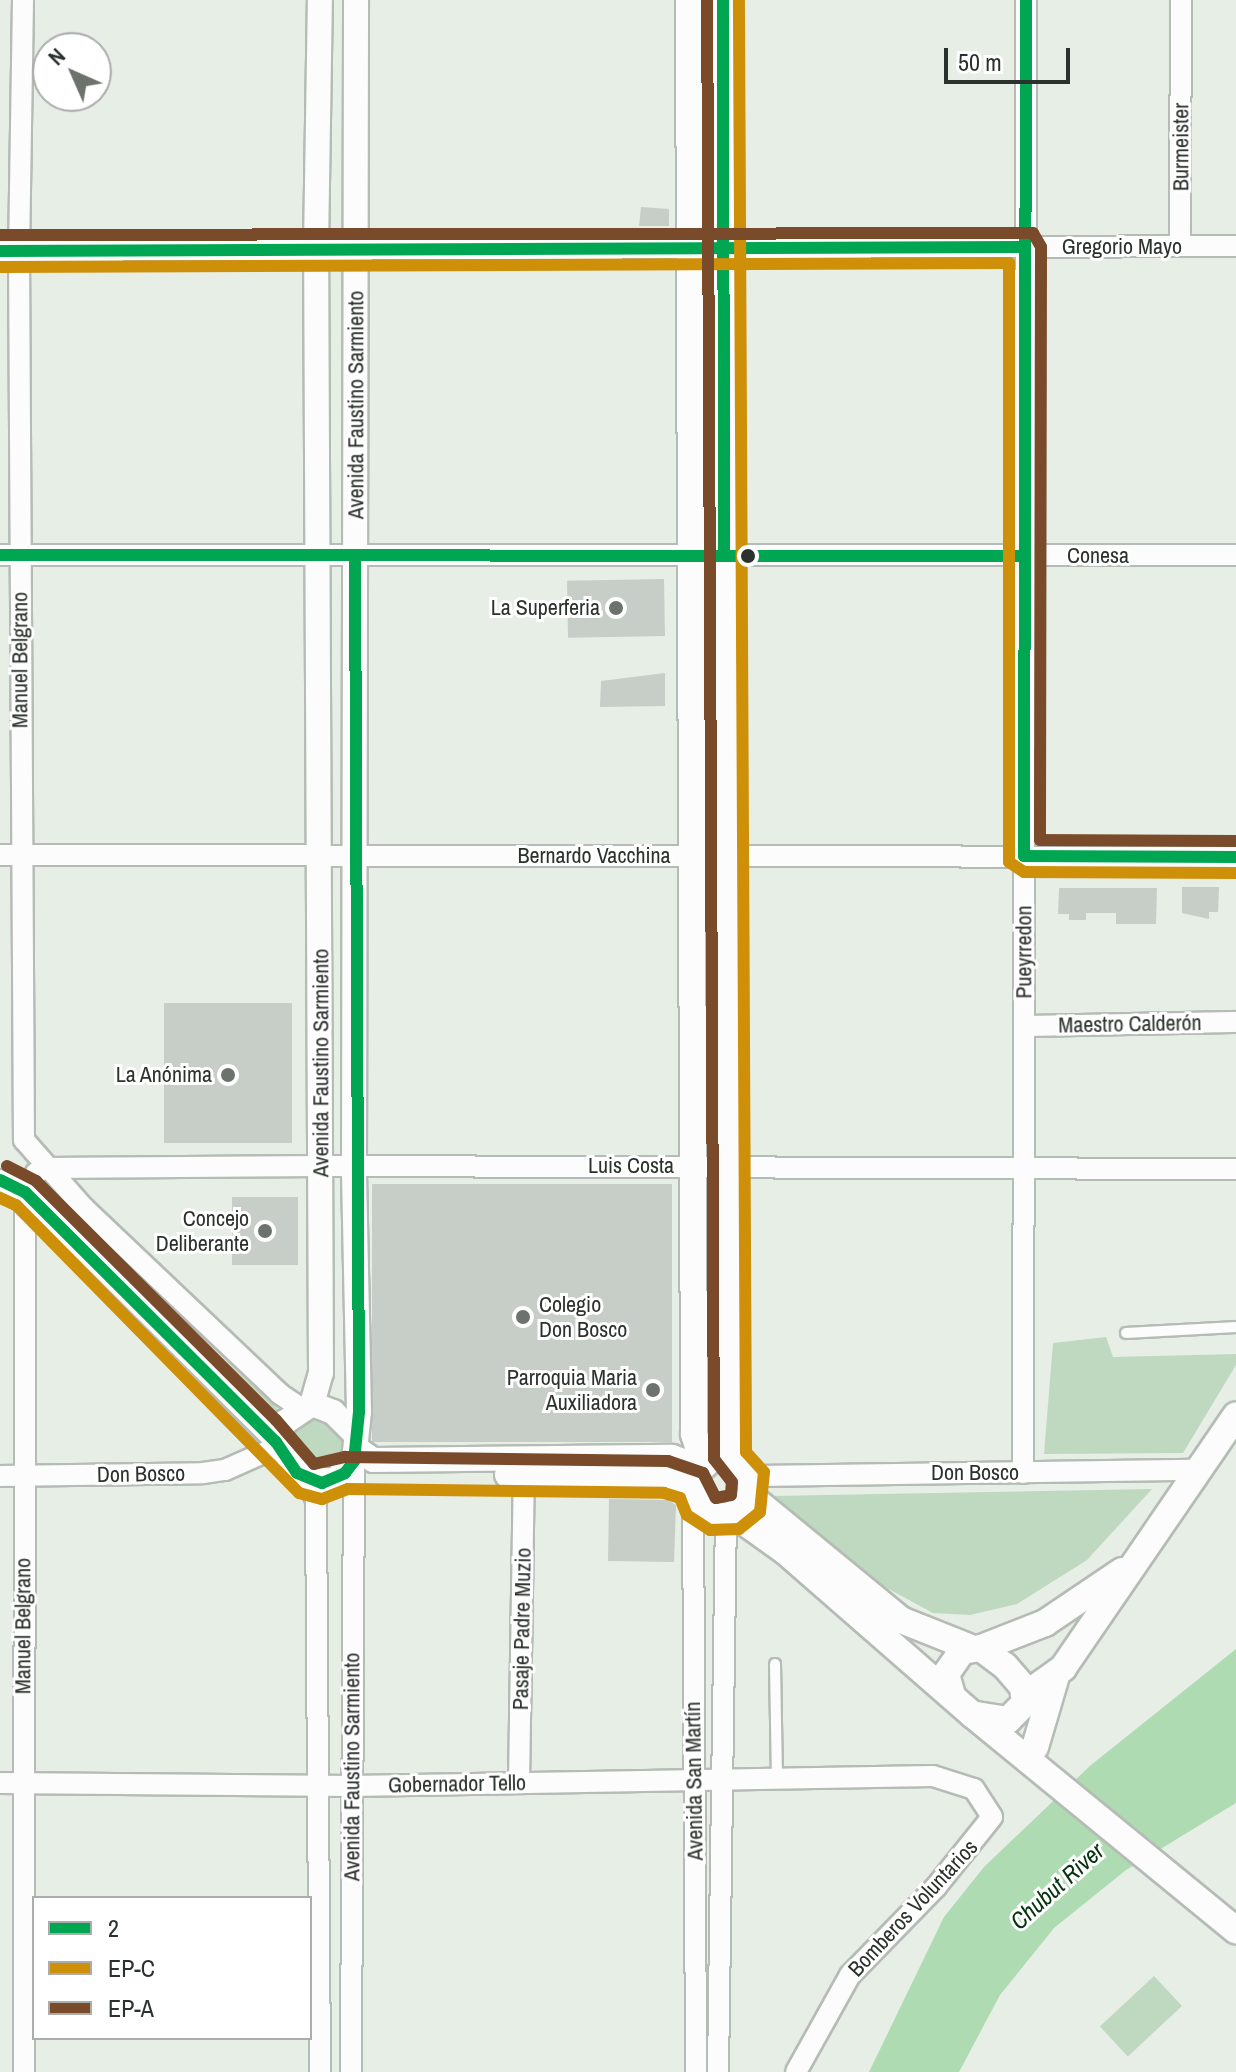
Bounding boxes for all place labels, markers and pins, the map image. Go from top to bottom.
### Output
unlabelled marker [740,548,756,564]
place label: La Superferia [491,595,600,621]
marker: La Superferia [607,599,625,617]
place label: La Anónima [115,1062,212,1088]
marker: La Anónima [219,1066,237,1084]
place label: Concejo Deliberante [156,1205,249,1256]
marker: Concejo Deliberante [256,1222,274,1240]
place label: Colegio Don Bosco [539,1291,627,1342]
marker: Colegio Don Bosco [514,1308,532,1326]
place label: Parroquia Maria Auxiliadora [507,1364,637,1416]
marker: Parroquia Maria Auxiliadora [644,1381,662,1399]

